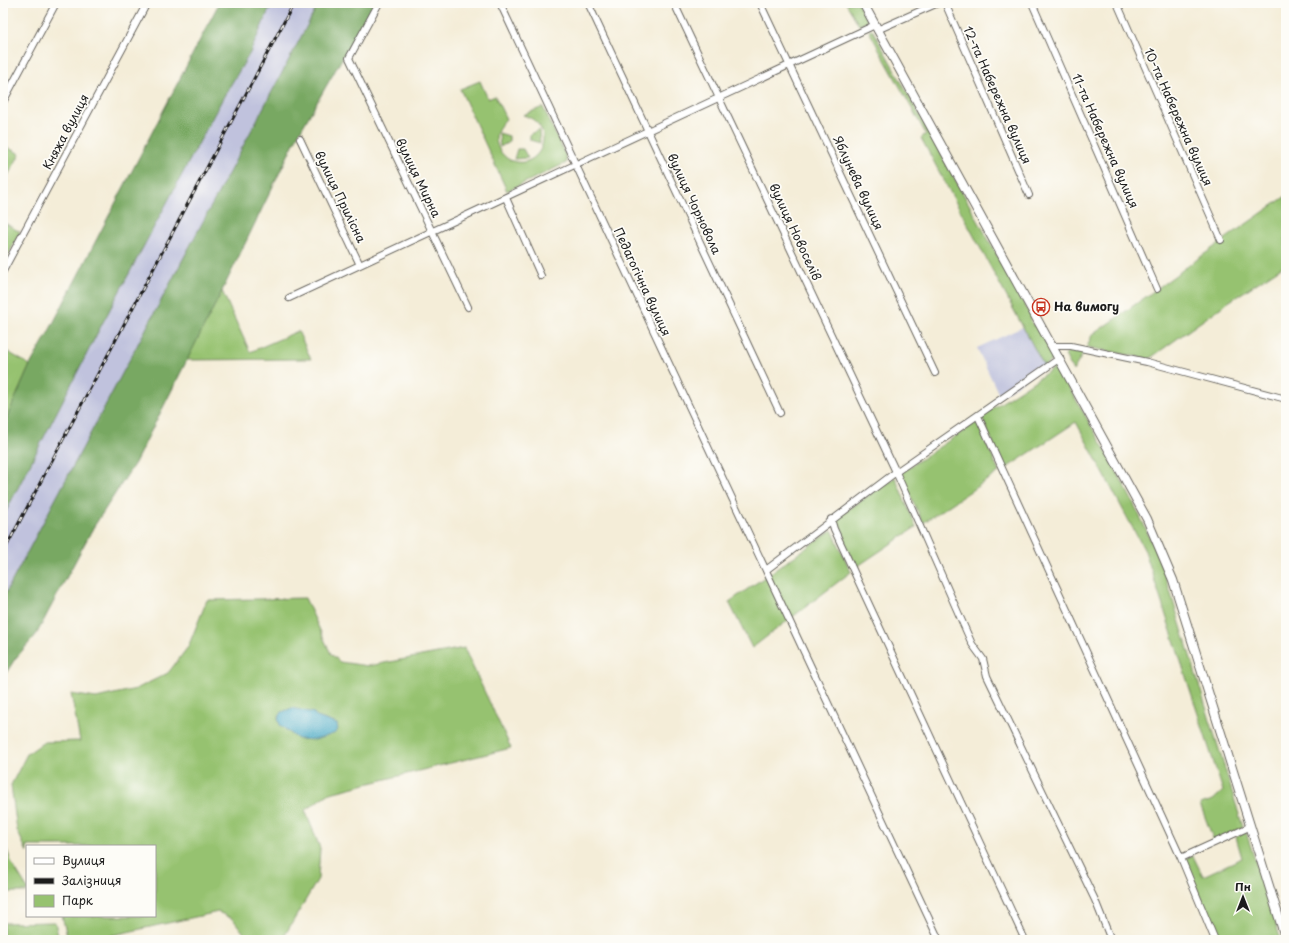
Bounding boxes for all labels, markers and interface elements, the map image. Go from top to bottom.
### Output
street label: 12-та Набережна вулиця [959,23,1036,166]
street label: 10-та Набережна вулиця [1140,45,1218,189]
street label: 11-та Набережна вулиця [1068,70,1144,211]
street label: Княжа вулиця [38,91,93,173]
street label: Яблунева вулиця [829,133,889,232]
street label: вулиця Мирна [392,135,446,221]
street label: вулиця Прилісна [311,148,371,246]
street label: вулиця Чорновола [664,150,726,257]
street label: вулиця Новоселів [765,180,826,283]
street label: Педагогічна вулиця [610,224,676,339]
bus stop icon: На вимогу [1031,297,1051,317]
place label: На вимогу [1054,297,1119,315]
legend [26,845,156,917]
text: Вулиця [62,851,105,869]
text: Залізниця [61,871,121,889]
north arrow [1223,877,1263,917]
text: Пн [1235,878,1251,895]
text: Парк [62,891,94,909]

